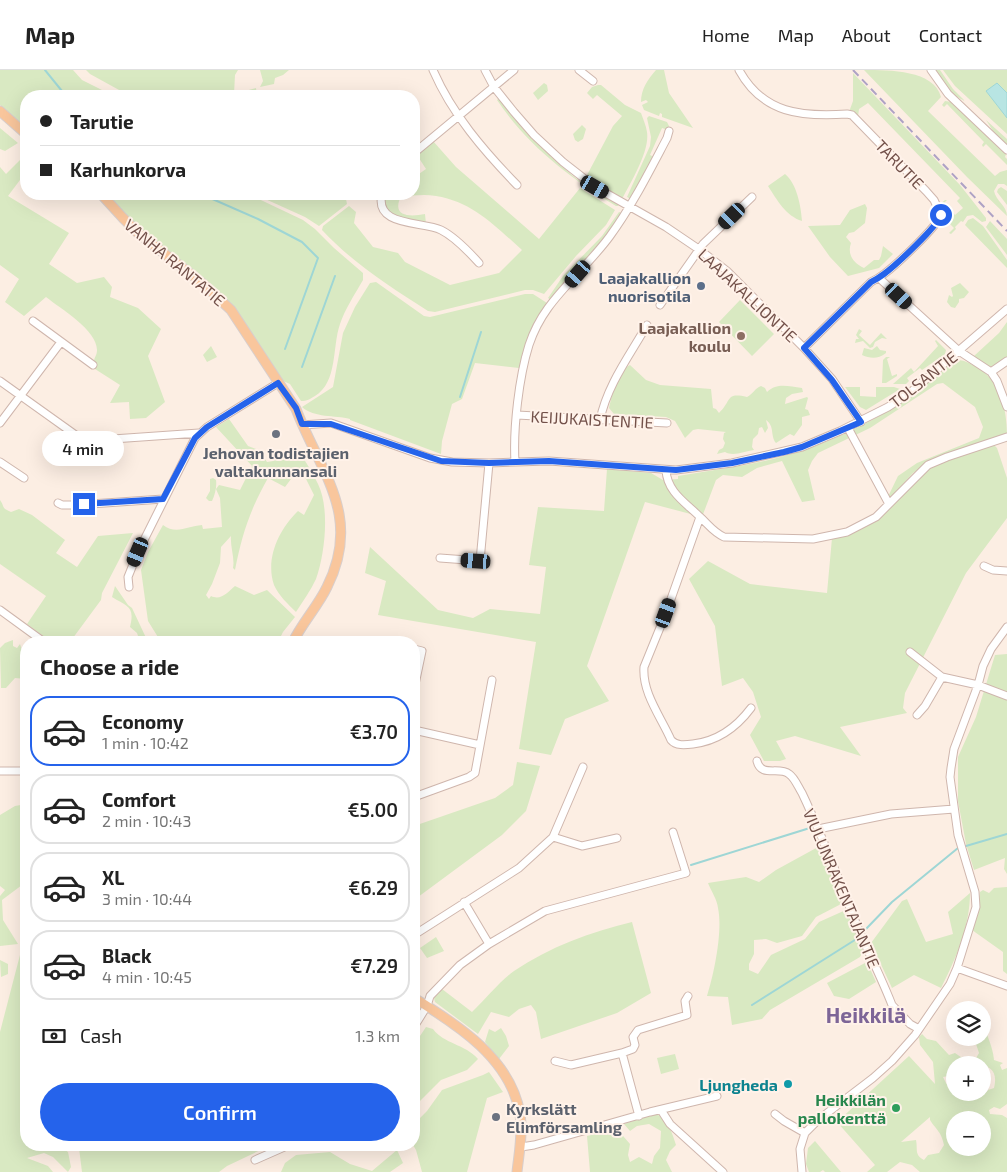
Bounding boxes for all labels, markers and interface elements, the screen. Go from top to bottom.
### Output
text: Map [25,20,75,49]
text: Home [702,24,750,46]
text: Map [778,24,814,46]
text: About [842,24,891,46]
text: Contact [919,24,982,46]
text: Tarutie [70,110,134,133]
street label: TARUTIE [872,135,928,193]
text: Karhunkorva [70,158,186,181]
car [578,173,611,201]
car [715,200,748,232]
route start [930,204,952,226]
street label: VANHA RANTATIE [121,214,229,310]
street label: LAAJAKALLIONTIE [695,244,801,346]
car [562,258,593,290]
place label: Laajakallion nuorisotila [599,268,691,305]
marker: Laajakallion nuorisotila [695,280,707,292]
car [882,280,915,312]
place label: Laajakallion koulu [639,318,731,355]
marker: Laajakallion koulu [735,330,747,342]
street label: TOLSANTIE [885,347,961,411]
street label: KEIJUKAISTENTIE [530,406,654,432]
marker: Jehovan todistajien valtakunnansali [270,428,282,440]
callout: 4 min [43,432,125,466]
text: 4 min [62,439,104,458]
place label: Jehovan todistajien valtakunnansali [203,443,349,480]
route end [73,493,95,515]
car [125,535,150,569]
car [460,552,491,570]
car [653,596,678,630]
text: Choose a ride [40,653,179,679]
icon: car [42,709,87,754]
text: Economy [102,710,184,733]
text: €3.70 [350,720,398,743]
text: 1 min · 10:42 [102,733,189,752]
icon: car [42,787,87,832]
text: Comfort [102,788,176,811]
text: €5.00 [347,798,398,821]
street label: VIULUNRAKENTAJANTIE [800,805,884,971]
text: 2 min · 10:43 [102,811,191,830]
icon: car [42,865,87,910]
text: XL [102,866,124,889]
text: €6.29 [348,876,398,899]
text: 3 min · 10:44 [102,889,192,908]
icon: car [42,943,87,988]
text: Black [102,944,152,967]
text: €7.29 [350,954,398,977]
text: 4 min · 10:45 [102,967,192,986]
map controls [946,1001,991,1156]
button: layers [946,1001,991,1046]
district label: Heikkilä [826,1002,906,1027]
icon: cash [40,1022,68,1050]
text: Cash [80,1024,122,1047]
text: 1.3 km [355,1026,400,1045]
button: + [946,1056,991,1101]
place label: Ljungheda [699,1075,778,1094]
marker: Ljungheda [782,1078,794,1090]
button: Confirm [40,1083,400,1141]
place label: Heikkilän pallokenttä [798,1090,886,1127]
place label: Kyrkslätt Elimförsamling [506,1099,623,1136]
marker: Heikkilän pallokenttä [890,1102,902,1114]
marker: Kyrkslätt Elimförsamling [490,1111,502,1123]
button: − [946,1111,991,1156]

